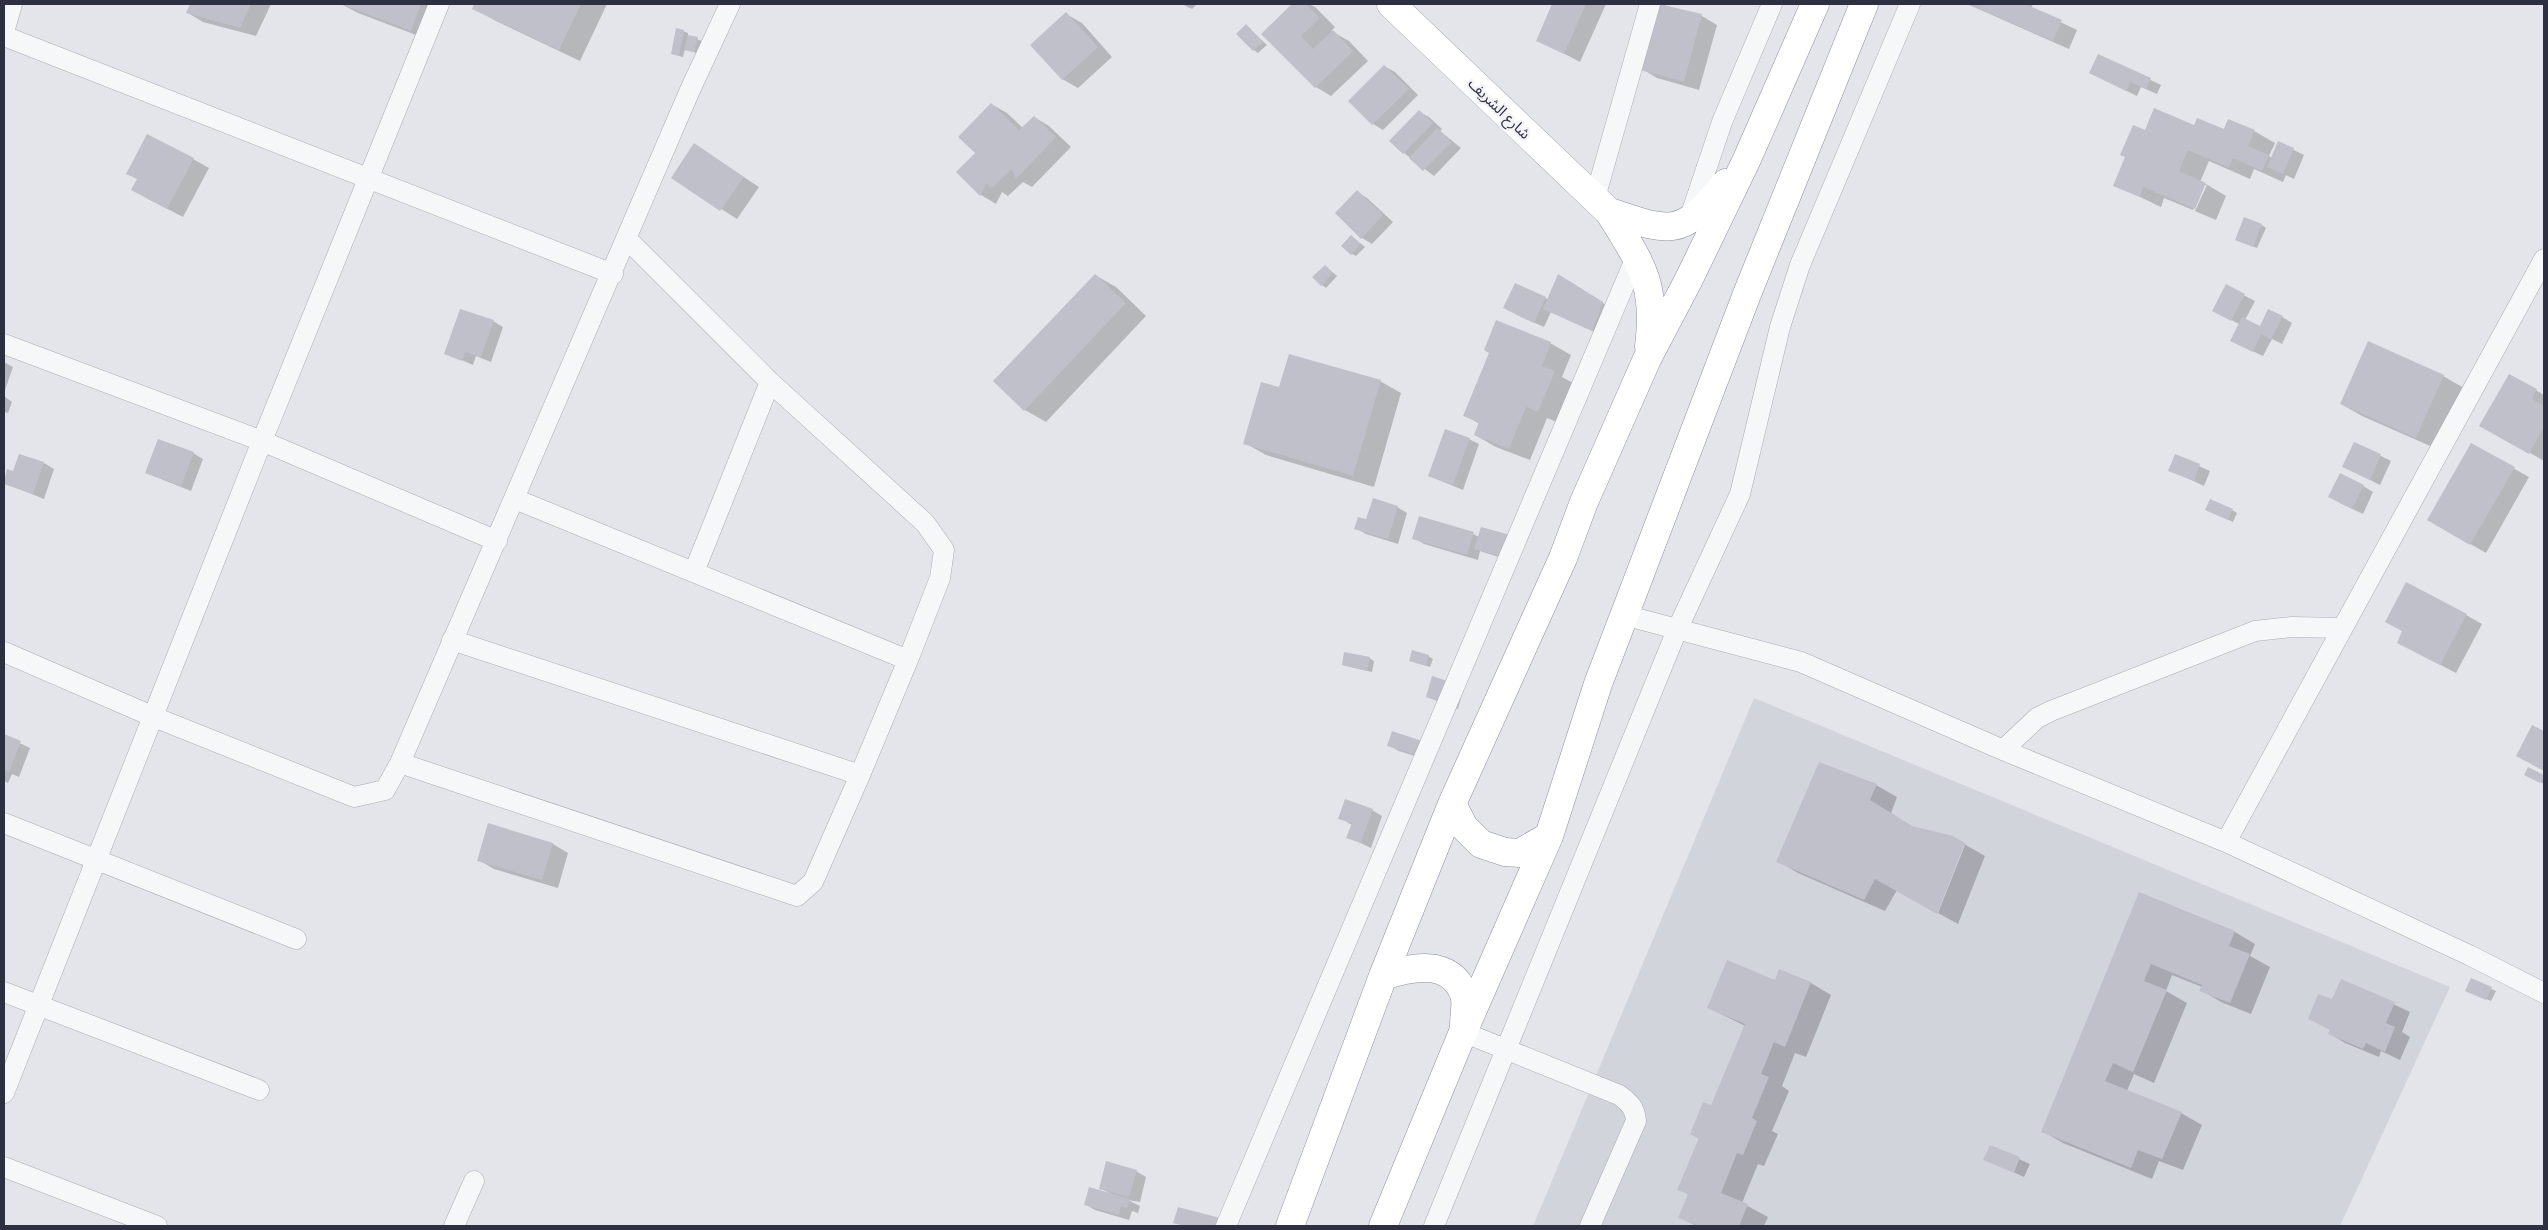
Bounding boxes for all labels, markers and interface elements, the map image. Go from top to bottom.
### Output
street label: شارع الشريف [1462,73,1536,145]

